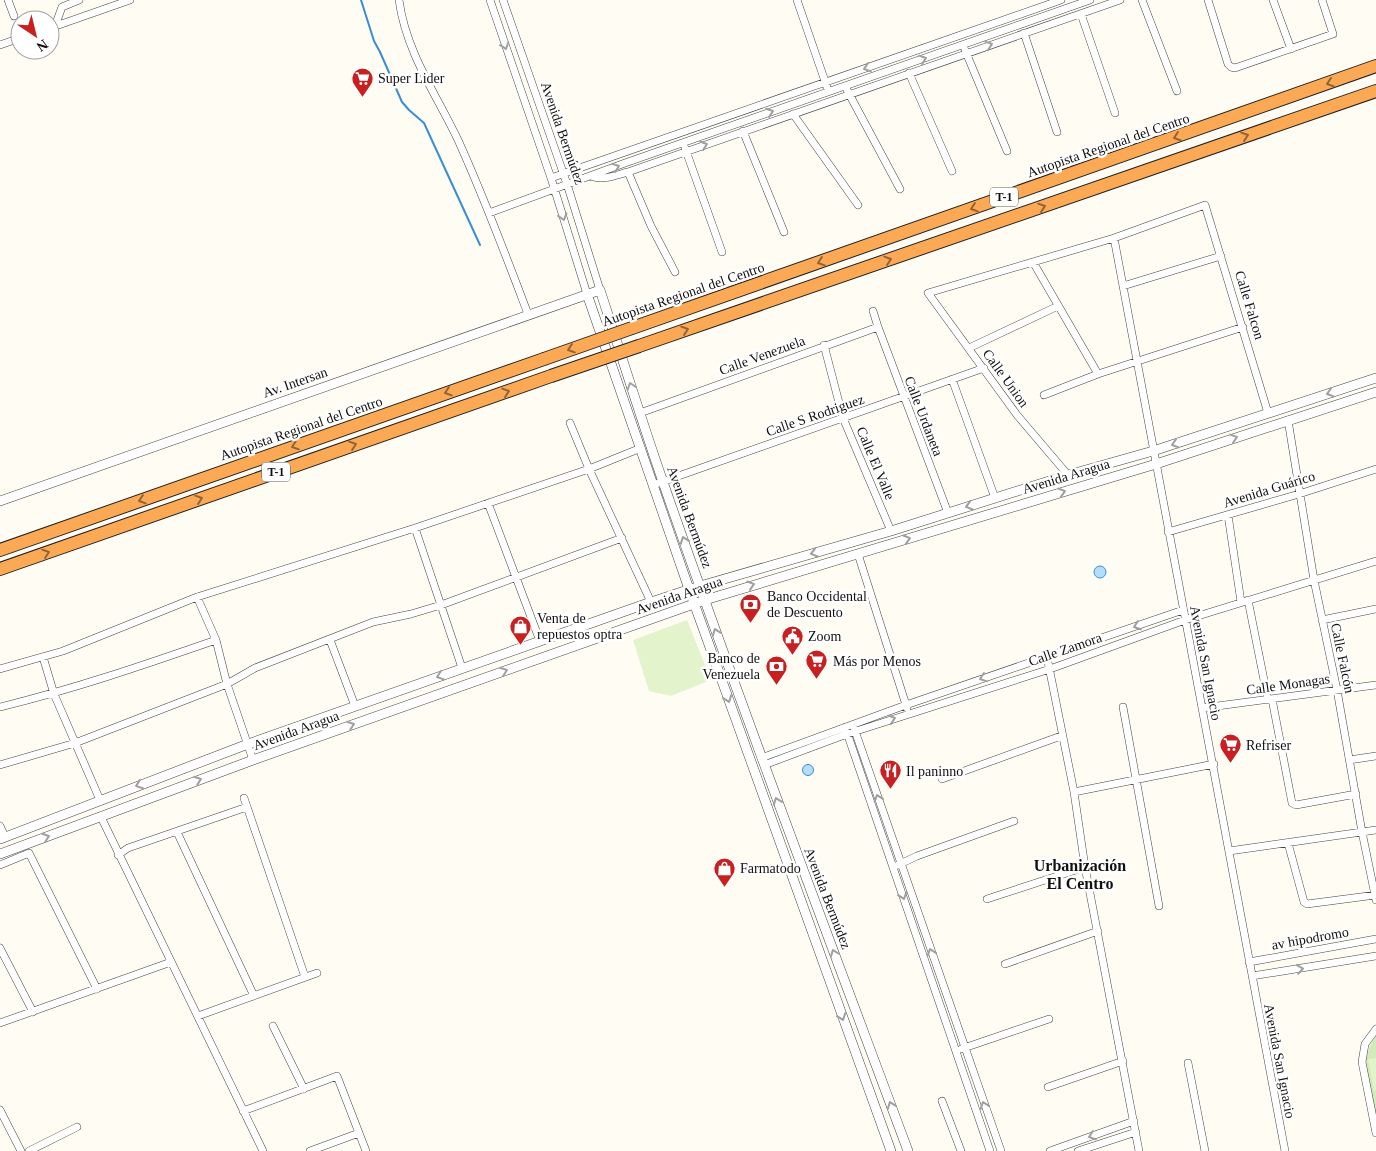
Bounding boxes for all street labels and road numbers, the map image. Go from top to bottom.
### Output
street label: Avenida Bermúdez [538,80,587,186]
street label: Autopista Regional del Centro [1025,111,1191,180]
road number: T-1 [990,188,1018,206]
street label: Autopista Regional del Centro [600,260,766,329]
street label: Calle Falcon [1232,269,1267,341]
street label: Calle Venezuela [717,333,808,378]
street label: Calle Union [980,346,1032,410]
street label: Av. Intersan [261,364,329,401]
street label: Calle Urdaneta [901,374,946,459]
street label: Calle S Rodriguez [764,392,866,439]
street label: Autopista Regional del Centro [218,394,384,463]
street label: Calle El Valle [853,425,898,502]
street label: Avenida Aragua [1021,456,1112,497]
road number: T-1 [262,462,290,482]
street label: Avenida Bermúdez [664,464,715,570]
street label: Avenida Guárico [1222,468,1317,511]
street label: Avenida Aragua [634,573,725,617]
street label: Avenida San Ignacio [1187,605,1224,722]
street label: Calle Falcón [1328,622,1357,694]
street label: Calle Zamora [1027,630,1105,669]
street label: Calle Monagas [1245,671,1331,698]
street label: Avenida Aragua [251,708,342,753]
street label: Avenida Bermúdez [801,845,854,951]
street label: av hipodromo [1270,924,1350,953]
street label: Avenida San Ignacio [1261,1003,1298,1120]

